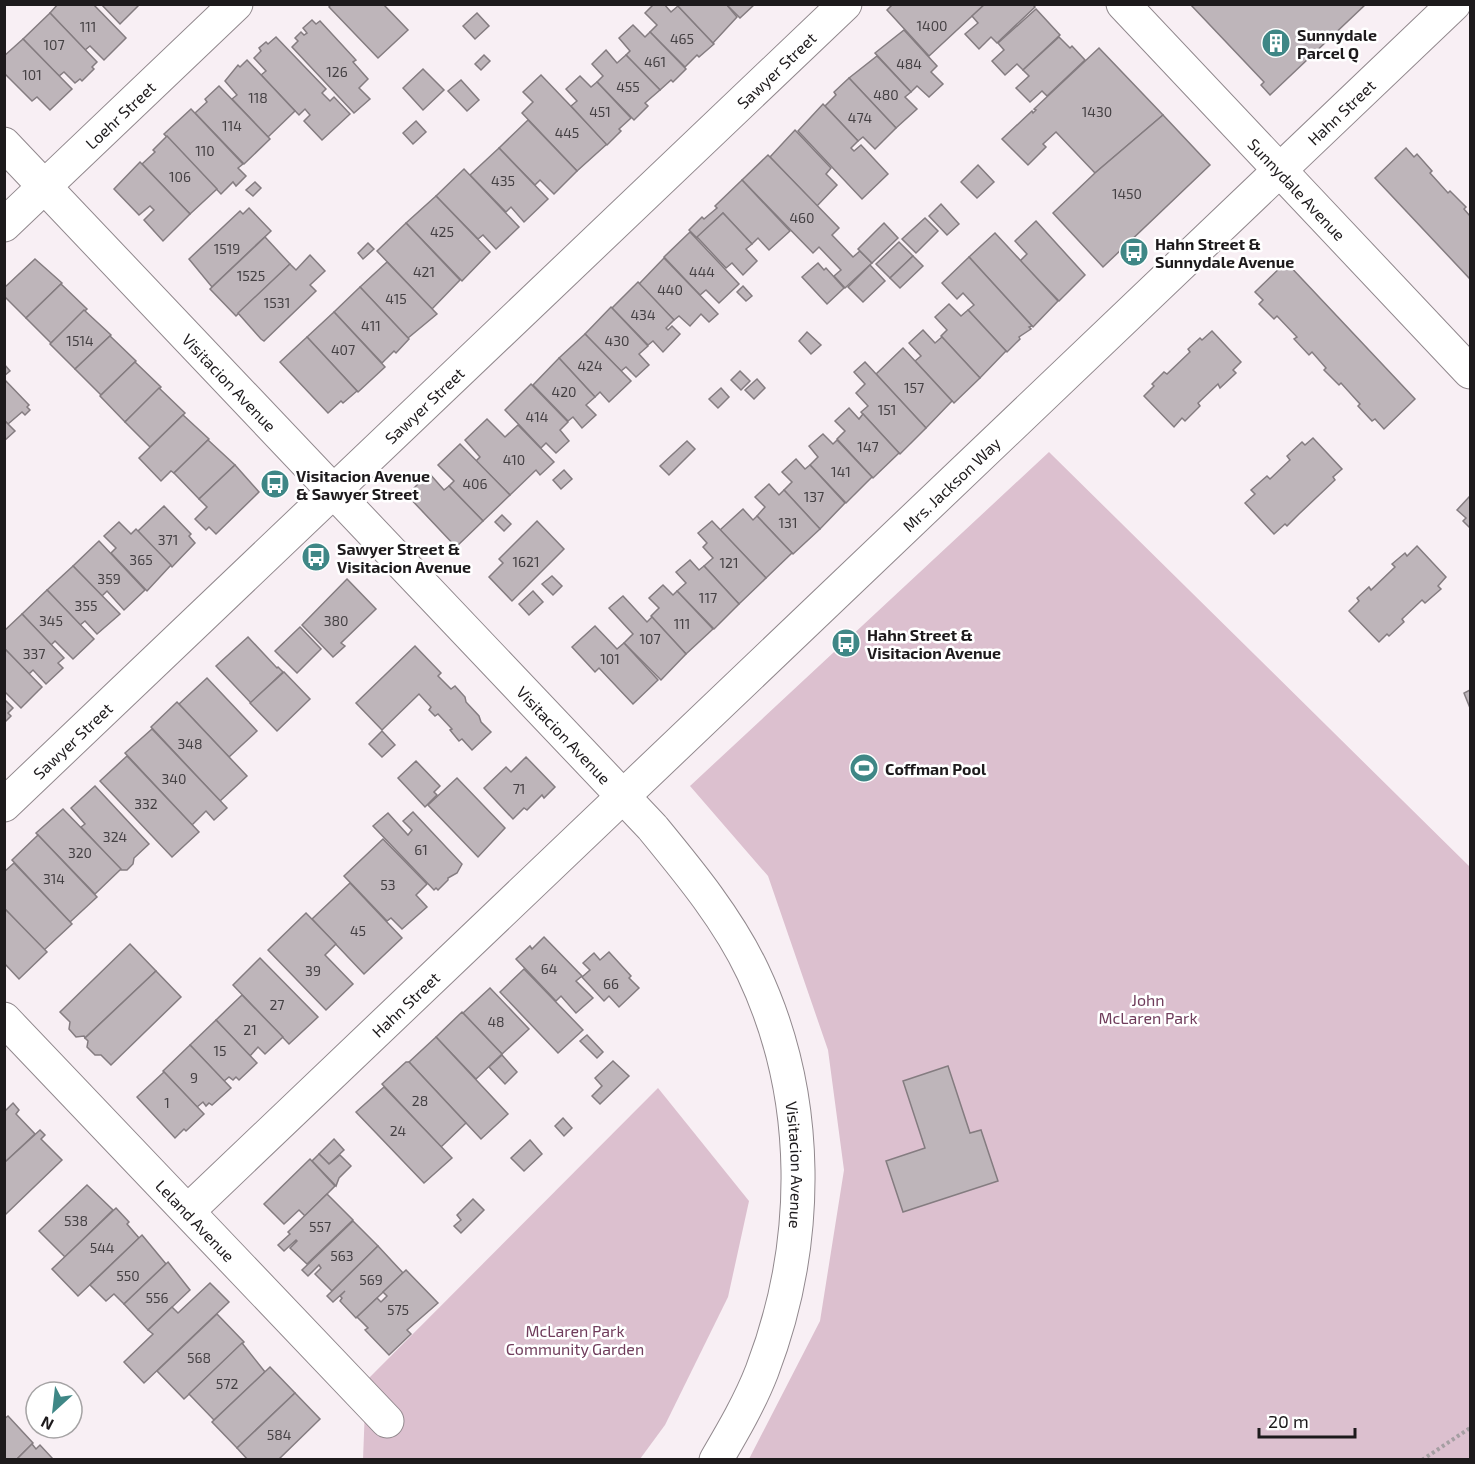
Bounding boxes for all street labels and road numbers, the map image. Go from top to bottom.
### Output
street label: Sawyer Street [732,28,819,112]
street label: Hahn Street [1303,75,1379,148]
street label: Loehr Street [81,77,159,152]
street label: Sunnydale Avenue [1245,134,1350,244]
street label: Visitacion Avenue [179,329,281,435]
street label: Sawyer Street [380,363,468,447]
street label: Mrs. Jackson Way [898,432,1004,535]
street label: Visitacion Avenue [513,682,615,787]
street label: Sawyer Street [29,698,116,782]
street label: Hahn Street [367,967,443,1041]
street label: Visitacion Avenue [783,1100,808,1229]
street label: Leland Avenue [152,1175,239,1265]

